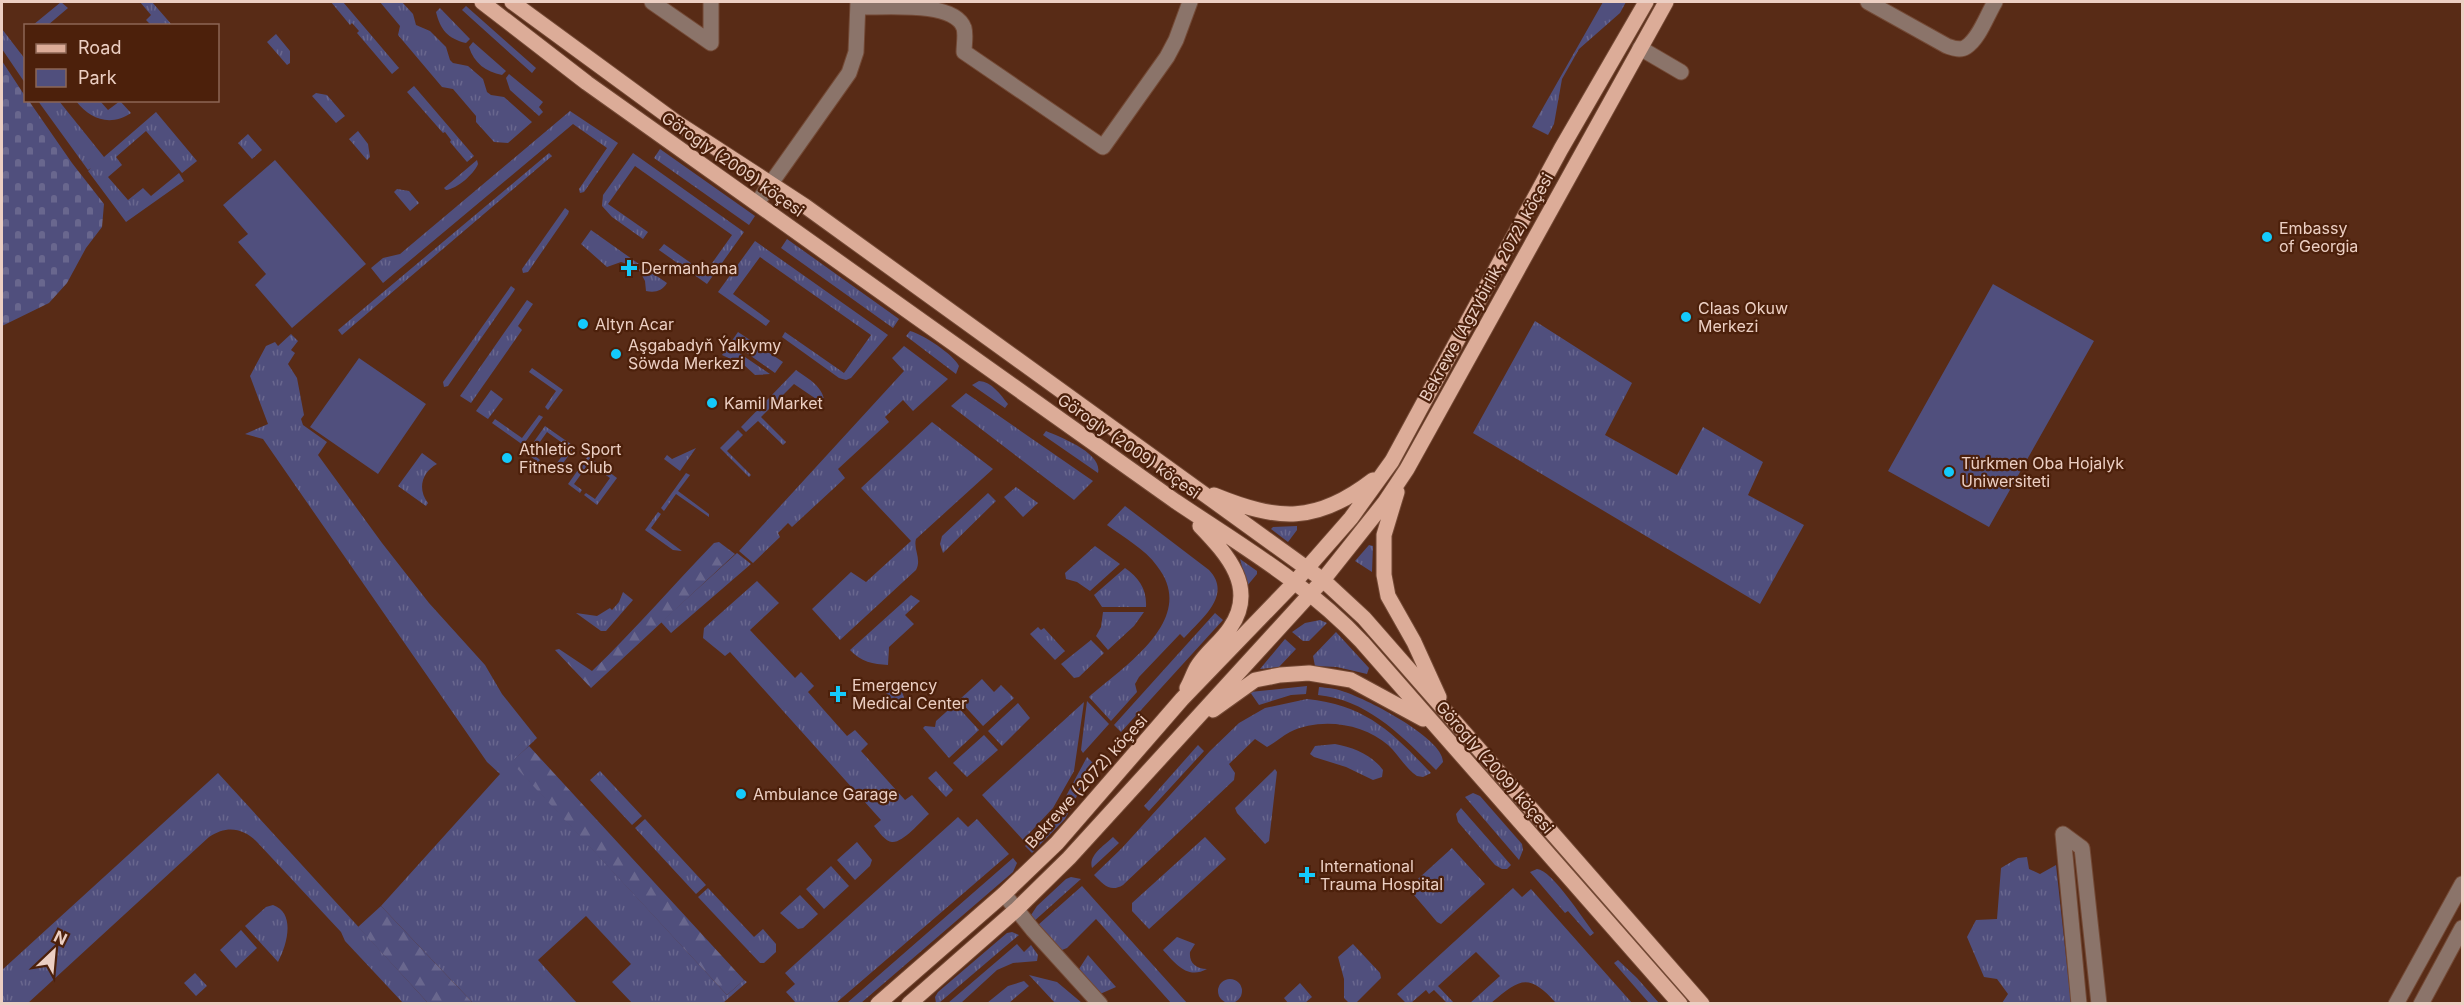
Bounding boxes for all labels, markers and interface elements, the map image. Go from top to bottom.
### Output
legend [24,24,219,102]
text: Road [78,37,121,58]
text: Park [78,67,117,88]
street label: Görogly (2009) köçesi [658,107,808,221]
street label: Bekrewe (Agzybirlik, 2072) köçesi [1415,169,1557,405]
place label: Embassy of Georgia [2279,218,2358,256]
marker: Embassy of Georgia [2260,230,2274,244]
place label: Dermanhana [641,258,737,278]
marker: Dermanhana [622,261,636,275]
place label: Claas Okuw Merkezi [1698,298,1788,336]
marker: Claas Okuw Merkezi [1679,310,1693,324]
place label: Altyn Acar [595,314,674,334]
marker: Altyn Acar [576,317,590,331]
place label: Aşgabadyň Ýalkymy Söwda Merkezi [628,335,781,373]
marker: Aşgabadyň Ýalkymy Söwda Merkezi [609,347,623,361]
street label: Görogly (2009) köçesi [1054,389,1204,503]
place label: Kamil Market [724,393,823,413]
marker: Kamil Market [705,396,719,410]
place label: Athletic Sport Fitness Club [519,439,622,477]
marker: Athletic Sport Fitness Club [500,451,514,465]
place label: Türkmen Oba Hojalyk Uniwersiteti [1961,453,2124,491]
marker: Türkmen Oba Hojalyk Uniwersiteti [1942,465,1956,479]
place label: Emergency Medical Center [852,675,967,713]
marker: Emergency Medical Center [829,685,847,703]
street label: Görogly (2009) köçesi [1432,697,1558,837]
street label: Bekrewe (2072) köçesi [1021,710,1151,852]
place label: Ambulance Garage [753,784,898,804]
marker: Ambulance Garage [734,787,748,801]
place label: International Trauma Hospital [1320,856,1443,894]
marker: International Trauma Hospital [1298,866,1316,884]
north arrow [24,921,84,981]
text: N [51,926,70,949]

